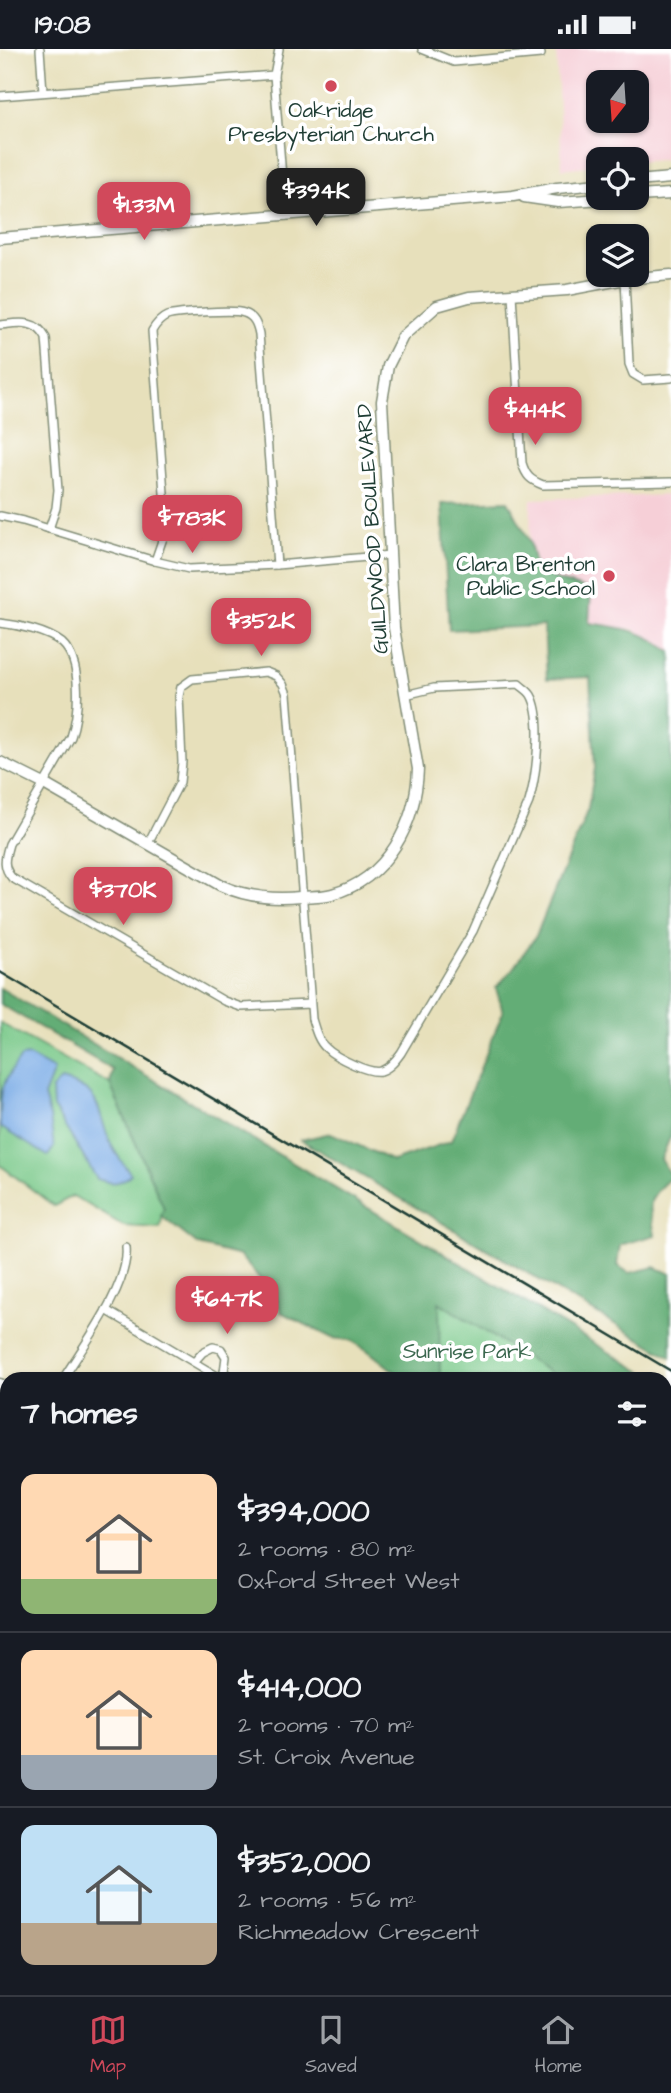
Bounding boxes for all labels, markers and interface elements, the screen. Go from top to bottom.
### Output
text: 19:08 [35,7,91,43]
north arrow [586,70,649,133]
map controls [586,70,649,287]
marker: Oakridge Presbyterian Church [323,78,339,94]
place label: Oakridge Presbyterian Church [228,96,434,151]
button: locate [586,147,649,210]
pin: $394K [267,169,365,228]
text: $394K [282,175,350,207]
pin: $1.33M [87,183,201,242]
text: $1.33M [113,189,175,221]
button: layers [586,224,649,287]
pin: $414K [486,387,584,447]
text: $414K [505,394,565,426]
street label: GUILDWOOD BOULEVARD [349,403,396,655]
pin: $783K [143,496,241,555]
text: $783K [158,502,226,534]
place label: Clara Brenton Public School [456,550,595,603]
marker: Clara Brenton Public School [601,568,617,584]
pin: $352K [212,599,310,658]
text: $352K [227,605,295,637]
pin: $370K [74,867,172,927]
text: $370K [89,874,157,906]
pin: $647K [178,1277,276,1336]
text: $647K [192,1283,262,1315]
park label: Sunrise Park [403,1337,531,1366]
text: 7 homes [21,1393,138,1435]
icon: filters [613,1395,651,1433]
text: $394,000 [238,1491,370,1533]
icon: home [77,1502,161,1586]
text: 2 rooms · 80 m² [238,1533,415,1565]
text: Oxford Street West [238,1565,460,1597]
text: $414,000 [238,1667,362,1709]
icon: home [77,1678,161,1762]
text: 2 rooms · 70 m² [238,1709,414,1741]
text: St. Croix Avenue [238,1741,415,1773]
text: $352,000 [238,1842,370,1884]
icon: home [77,1853,161,1937]
text: 2 rooms · 56 m² [238,1884,416,1916]
text: Richmeadow Crescent [238,1916,479,1948]
tab: Map [89,2011,127,2080]
tab: Saved [305,2011,357,2080]
tab: Home [535,2011,582,2080]

